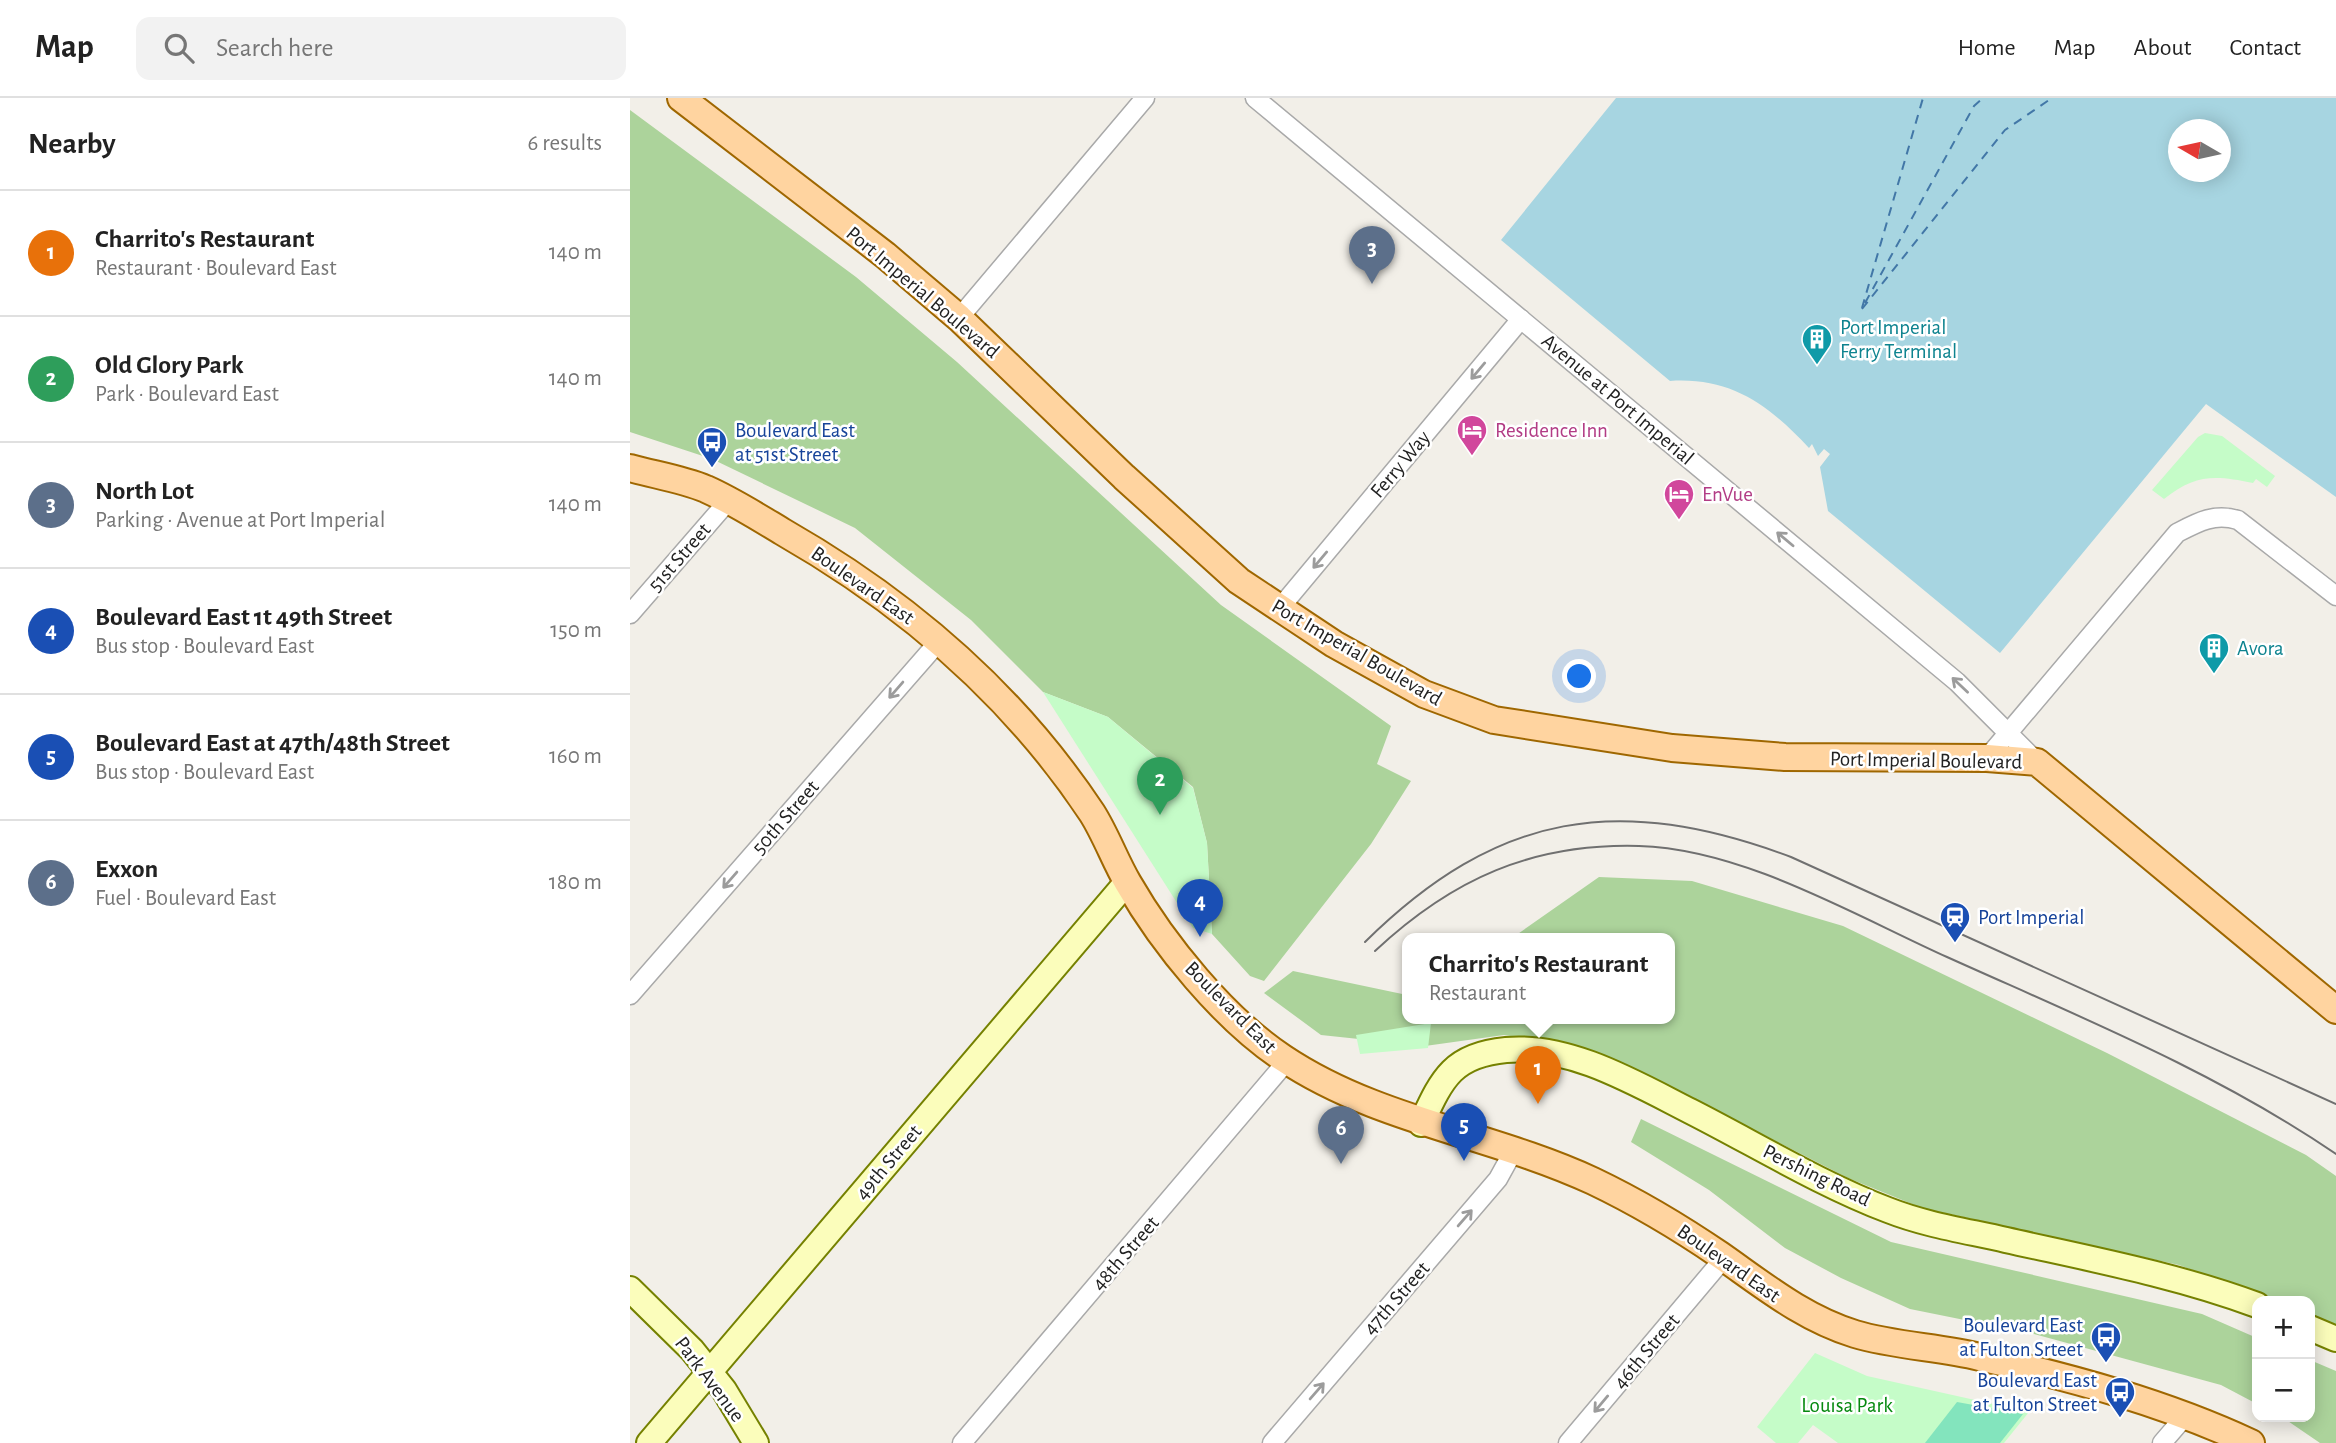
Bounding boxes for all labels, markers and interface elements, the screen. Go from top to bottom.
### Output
search box [136,17,626,80]
icon: search [160,29,198,67]
text: Map [35,31,94,64]
text: Search here [216,35,334,61]
text: Home [1958,36,2016,60]
text: Map [2054,36,2096,60]
text: About [2134,36,2191,60]
text: Contact [2229,36,2301,60]
north arrow [2168,119,2231,182]
text: Nearby [28,129,116,159]
text: 6 results [528,132,602,155]
street label: Port Imperial Boulevard [842,222,1003,362]
text: Charrito's Restaurant [95,226,314,252]
pin: 3 [1349,226,1395,284]
text: 1 [47,241,55,264]
text: 140 m [549,241,602,264]
text: Restaurant · Boulevard East [95,257,337,280]
place label: Port Imperial Ferry Terminal [1840,317,1957,362]
building icon: Port Imperial Ferry Terminal [1800,322,1834,366]
street label: Avenue at Port Imperial [1538,330,1698,469]
text: Old Glory Park [95,352,244,378]
one-way arrow [1470,361,1486,379]
text: 2 [46,367,56,390]
text: 140 m [549,367,602,390]
text: Park · Boulevard East [95,383,279,406]
hotel icon: Residence Inn [1455,413,1489,457]
place label: Boulevard East at 51st Street [735,420,855,465]
place label: Residence Inn [1495,420,1608,441]
bus stop icon: Boulevard East at 51st Street [695,425,729,469]
street label: Ferry Way [1367,427,1434,502]
hotel icon: EnVue [1662,477,1696,521]
text: North Lot [95,478,194,504]
place label: EnVue [1702,484,1753,505]
text: 3 [46,493,56,516]
text: 140 m [549,493,602,516]
text: Parking · Avenue at Port Imperial [95,509,385,532]
street label: 51st Street [644,519,715,596]
one-way arrow [1777,531,1795,547]
street label: Boulevard East [808,542,918,629]
one-way arrow [1312,551,1328,569]
street label: Port Imperial Boulevard [1268,595,1445,710]
text: Boulevard East 1t 49th Street [95,604,392,630]
text: 4 [45,619,57,642]
text: 150 m [550,619,602,642]
building icon: Avora [2197,631,2231,675]
text: Bus stop · Boulevard East [95,635,314,658]
place label: Avora [2237,638,2284,659]
your location [1562,659,1596,693]
one-way arrow [1952,677,1969,694]
one-way arrow [888,681,904,699]
text: Boulevard East at 47th/48th Street [95,730,450,756]
text: 5 [46,745,56,768]
text: 160 m [549,745,602,768]
street label: Port Imperial Boulevard [1830,748,2023,773]
pin: 2 [1137,757,1183,815]
text: Bus stop · Boulevard East [95,761,314,784]
street label: 50th Street [748,776,823,858]
text: Exxon [95,856,158,882]
text: 6 [45,871,57,894]
text: 180 m [549,871,602,894]
one-way arrow [722,871,738,889]
pin: 4 [1177,879,1223,937]
text: Fuel · Boulevard East [95,887,276,910]
station icon: Port Imperial [1938,900,1972,944]
place label: Port Imperial [1978,907,2084,928]
popup [1402,933,1675,1024]
text: Charrito's Restaurant [1429,951,1648,977]
street label: Boulevard East [1181,958,1281,1057]
text: Restaurant [1429,982,1526,1005]
pin: 1 [1515,1046,1561,1104]
pin: 5 [1441,1103,1487,1161]
pin: 6 [1318,1106,1364,1164]
street label: 49th Street [851,1121,926,1204]
street label: Pershing Road [1760,1140,1874,1210]
one-way arrow [1457,1209,1473,1227]
street label: 48th Street [1088,1212,1163,1294]
street label: Boulevard East [1674,1220,1784,1307]
street label: 47th Street [1359,1257,1434,1339]
map controls [2252,1296,2315,1422]
button: + [2252,1296,2315,1359]
street label: 46th Street [1609,1310,1684,1393]
place label: Boulevard East at Fulton Srteet [1959,1315,2083,1360]
bus stop icon: Boulevard East at Fulton Srteet [2089,1320,2123,1364]
street label: Park Avenue [671,1333,748,1426]
button: − [2252,1359,2315,1422]
place label: Boulevard East at Fulton Street [1973,1370,2097,1415]
bus stop icon: Boulevard East at Fulton Street [2103,1375,2137,1419]
one-way arrow [1309,1382,1325,1400]
one-way arrow [1593,1395,1609,1413]
park label: Louisa Park [1801,1395,1893,1416]

